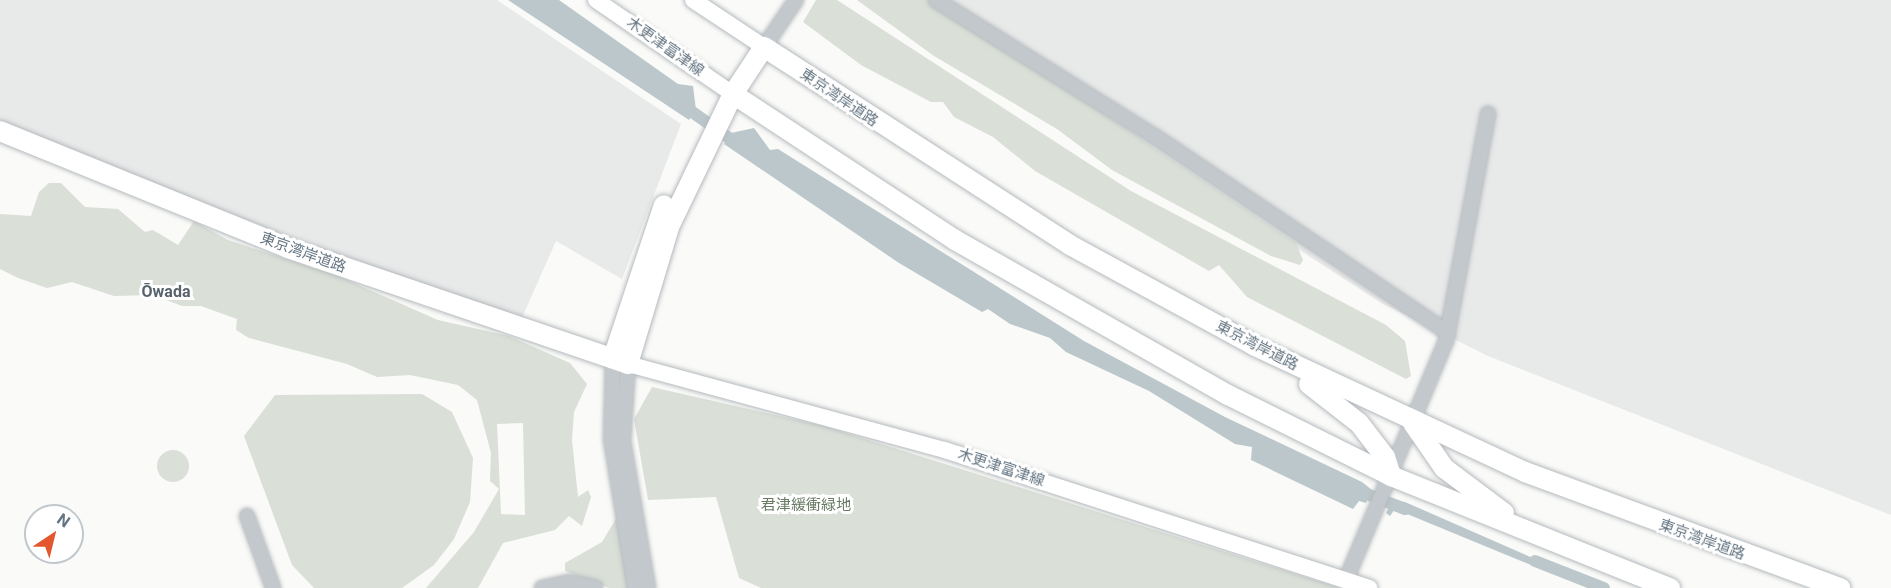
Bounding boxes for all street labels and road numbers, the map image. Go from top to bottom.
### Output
street label: 木更津富津線 [623,14,707,80]
street label: 東京湾岸道路 [797,65,881,131]
street label: 東京湾岸道路 [258,229,348,277]
street label: 東京湾岸道路 [1213,318,1301,374]
street label: 木更津富津線 [955,446,1047,490]
street label: 東京湾岸道路 [1657,516,1747,564]

